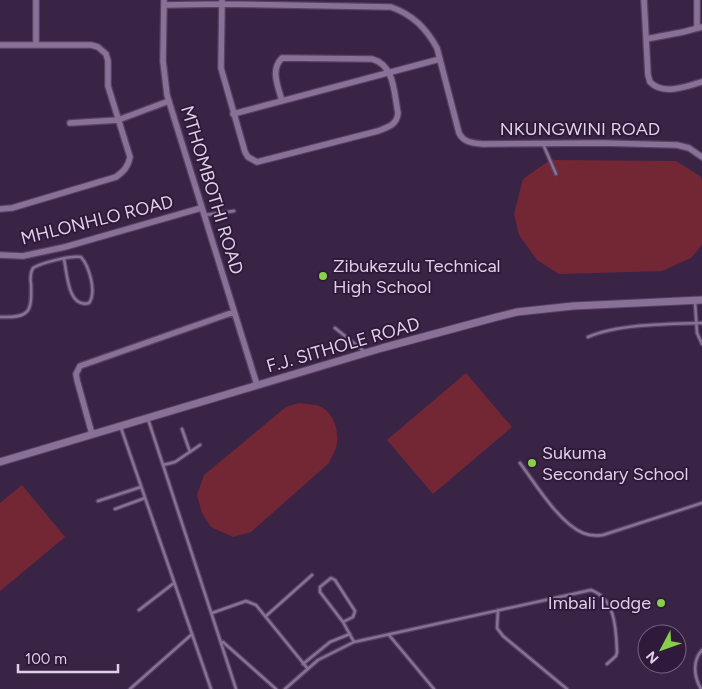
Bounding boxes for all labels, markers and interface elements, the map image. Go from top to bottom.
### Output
street label: MTHOMBOTHI ROAD [176,103,248,277]
street label: NKUNGWINI ROAD [500,118,660,140]
street label: MHLONHLO ROAD [18,190,176,250]
place label: Zibukezulu Technical High School [333,255,501,298]
marker: Zibukezulu Technical High School [317,270,329,282]
street label: F.J. SITHOLE ROAD [264,313,422,377]
place label: Sukuma Secondary School [542,442,689,485]
marker: Sukuma Secondary School [526,457,538,469]
place label: Imbali Lodge [548,592,651,614]
marker: Imbali Lodge [655,597,667,609]
north arrow [637,624,687,674]
scale bar [18,642,118,674]
text: N [643,648,663,667]
text: 100 m [25,650,67,668]

